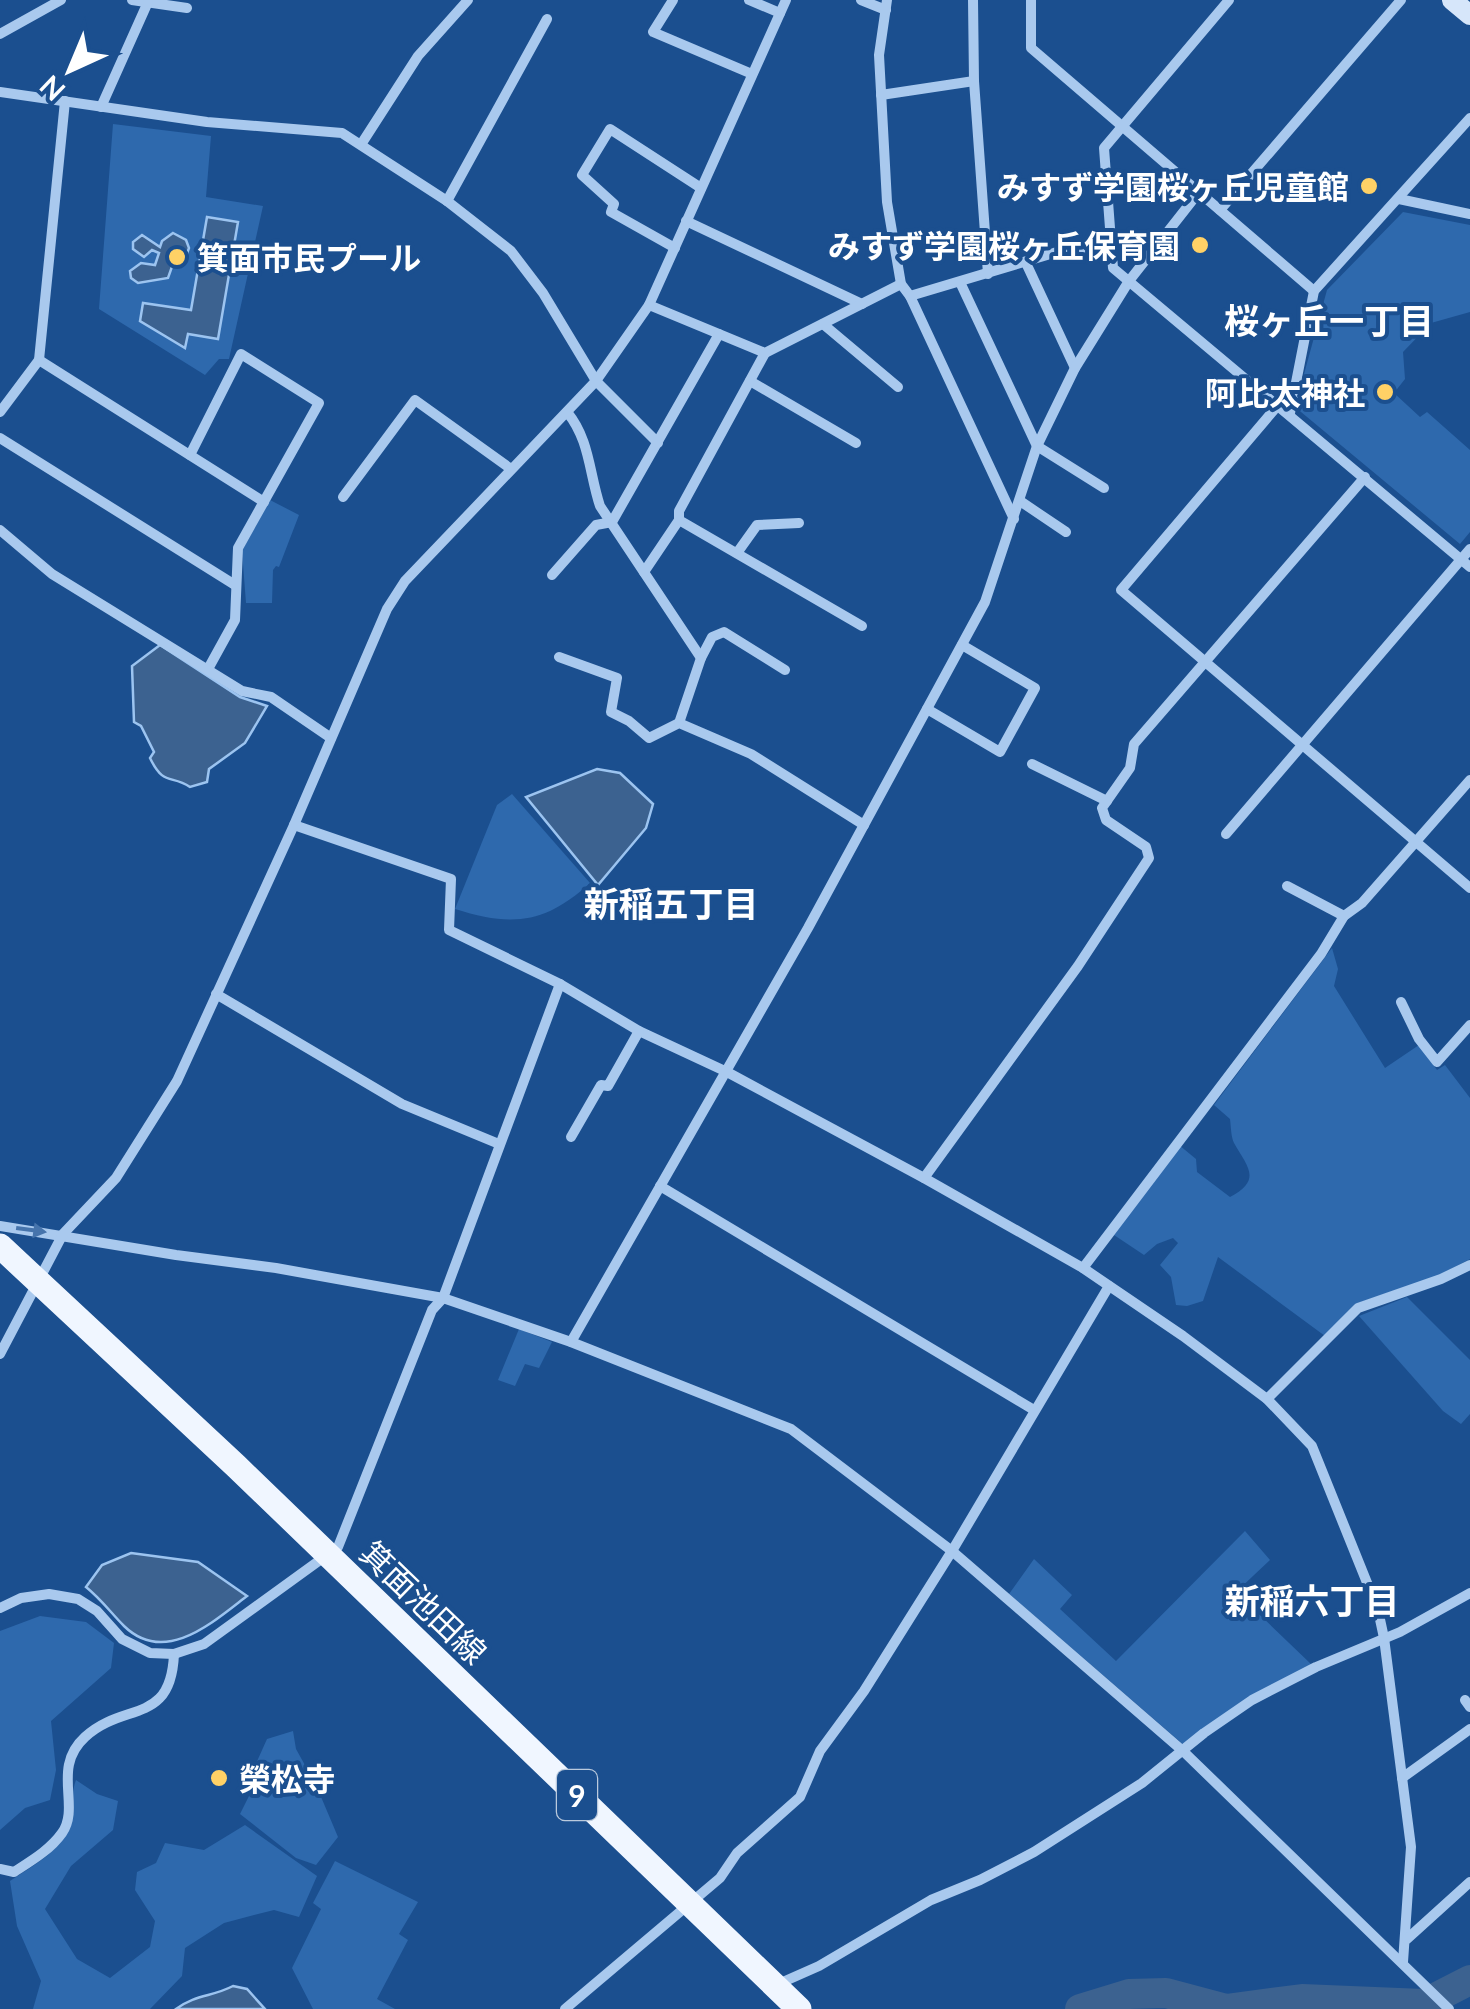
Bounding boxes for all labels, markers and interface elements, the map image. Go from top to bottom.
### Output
north arrow [20,20,120,120]
text: N [32,69,72,108]
place label: みすず学園桜ヶ丘児童館 [997,167,1349,206]
marker: みすず学園桜ヶ丘児童館 [1358,175,1380,197]
place label: みすず学園桜ヶ丘保育園 [828,226,1180,265]
marker: みすず学園桜ヶ丘保育園 [1189,234,1211,256]
place label: 箕面市民プール [197,238,421,277]
marker: 箕面市民プール [166,246,188,268]
district label: 桜ヶ丘一丁目 [1224,299,1434,341]
place label: 阿比太神社 [1205,373,1365,412]
marker: 阿比太神社 [1374,381,1396,403]
district label: 新稲五丁目 [583,882,759,924]
one-way arrow [16,1222,48,1238]
street label: 箕面池田線 [353,1532,495,1672]
district label: 新稲六丁目 [1224,1579,1400,1621]
place label: 榮松寺 [239,1759,335,1798]
marker: 榮松寺 [208,1767,230,1789]
road number: 9 [557,1770,597,1820]

